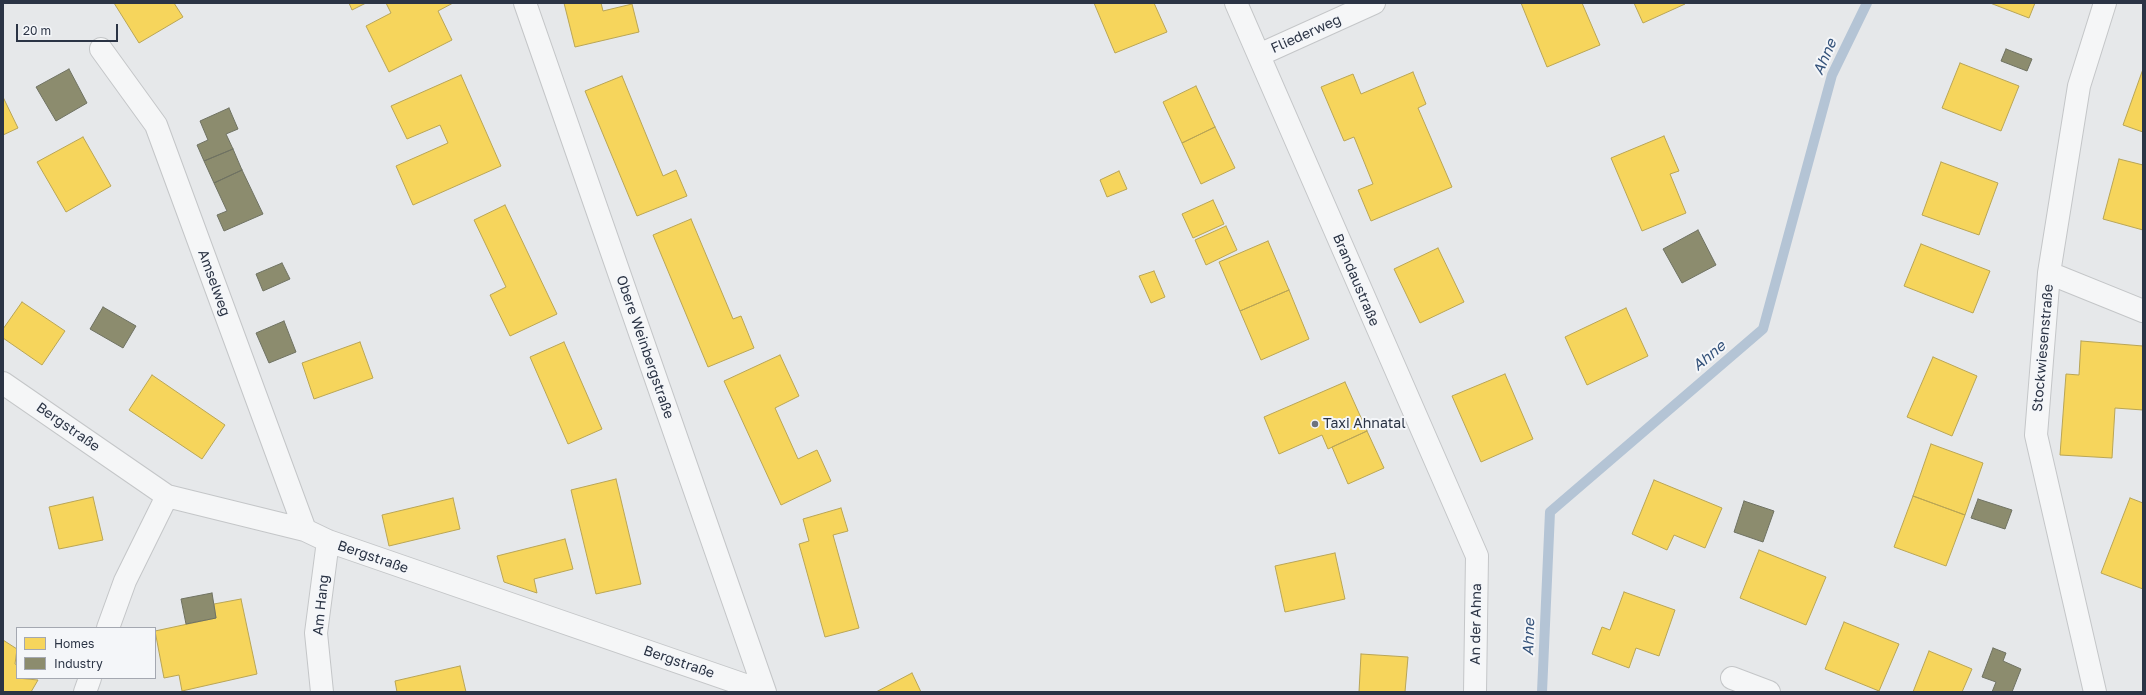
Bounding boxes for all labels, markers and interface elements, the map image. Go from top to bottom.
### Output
street label: Fliederweg [1268,11,1344,57]
scale bar [18,16,120,42]
text: 20 m [23,23,51,38]
water label: Ahne [1809,36,1841,78]
street label: Brandaustraße [1329,231,1383,329]
street label: Amselweg [194,247,234,319]
street label: Obere Weinbergstraße [613,273,677,421]
street label: Stockwiesenstraße [2029,283,2057,413]
water label: Ahne [1689,337,1729,375]
street label: Bergstraße [33,399,103,455]
place label: Taxi Ahnatal [1323,416,1406,432]
marker: Taxi Ahnatal [1310,419,1320,429]
street label: Bergstraße [335,537,411,577]
street label: Am Hang [309,574,333,636]
street label: An der Ahna [1467,583,1485,665]
water label: Ahne [1519,618,1539,656]
legend [16,627,156,679]
text: Homes [54,636,94,651]
street label: Bergstraße [641,642,717,682]
text: Industry [54,656,103,671]

